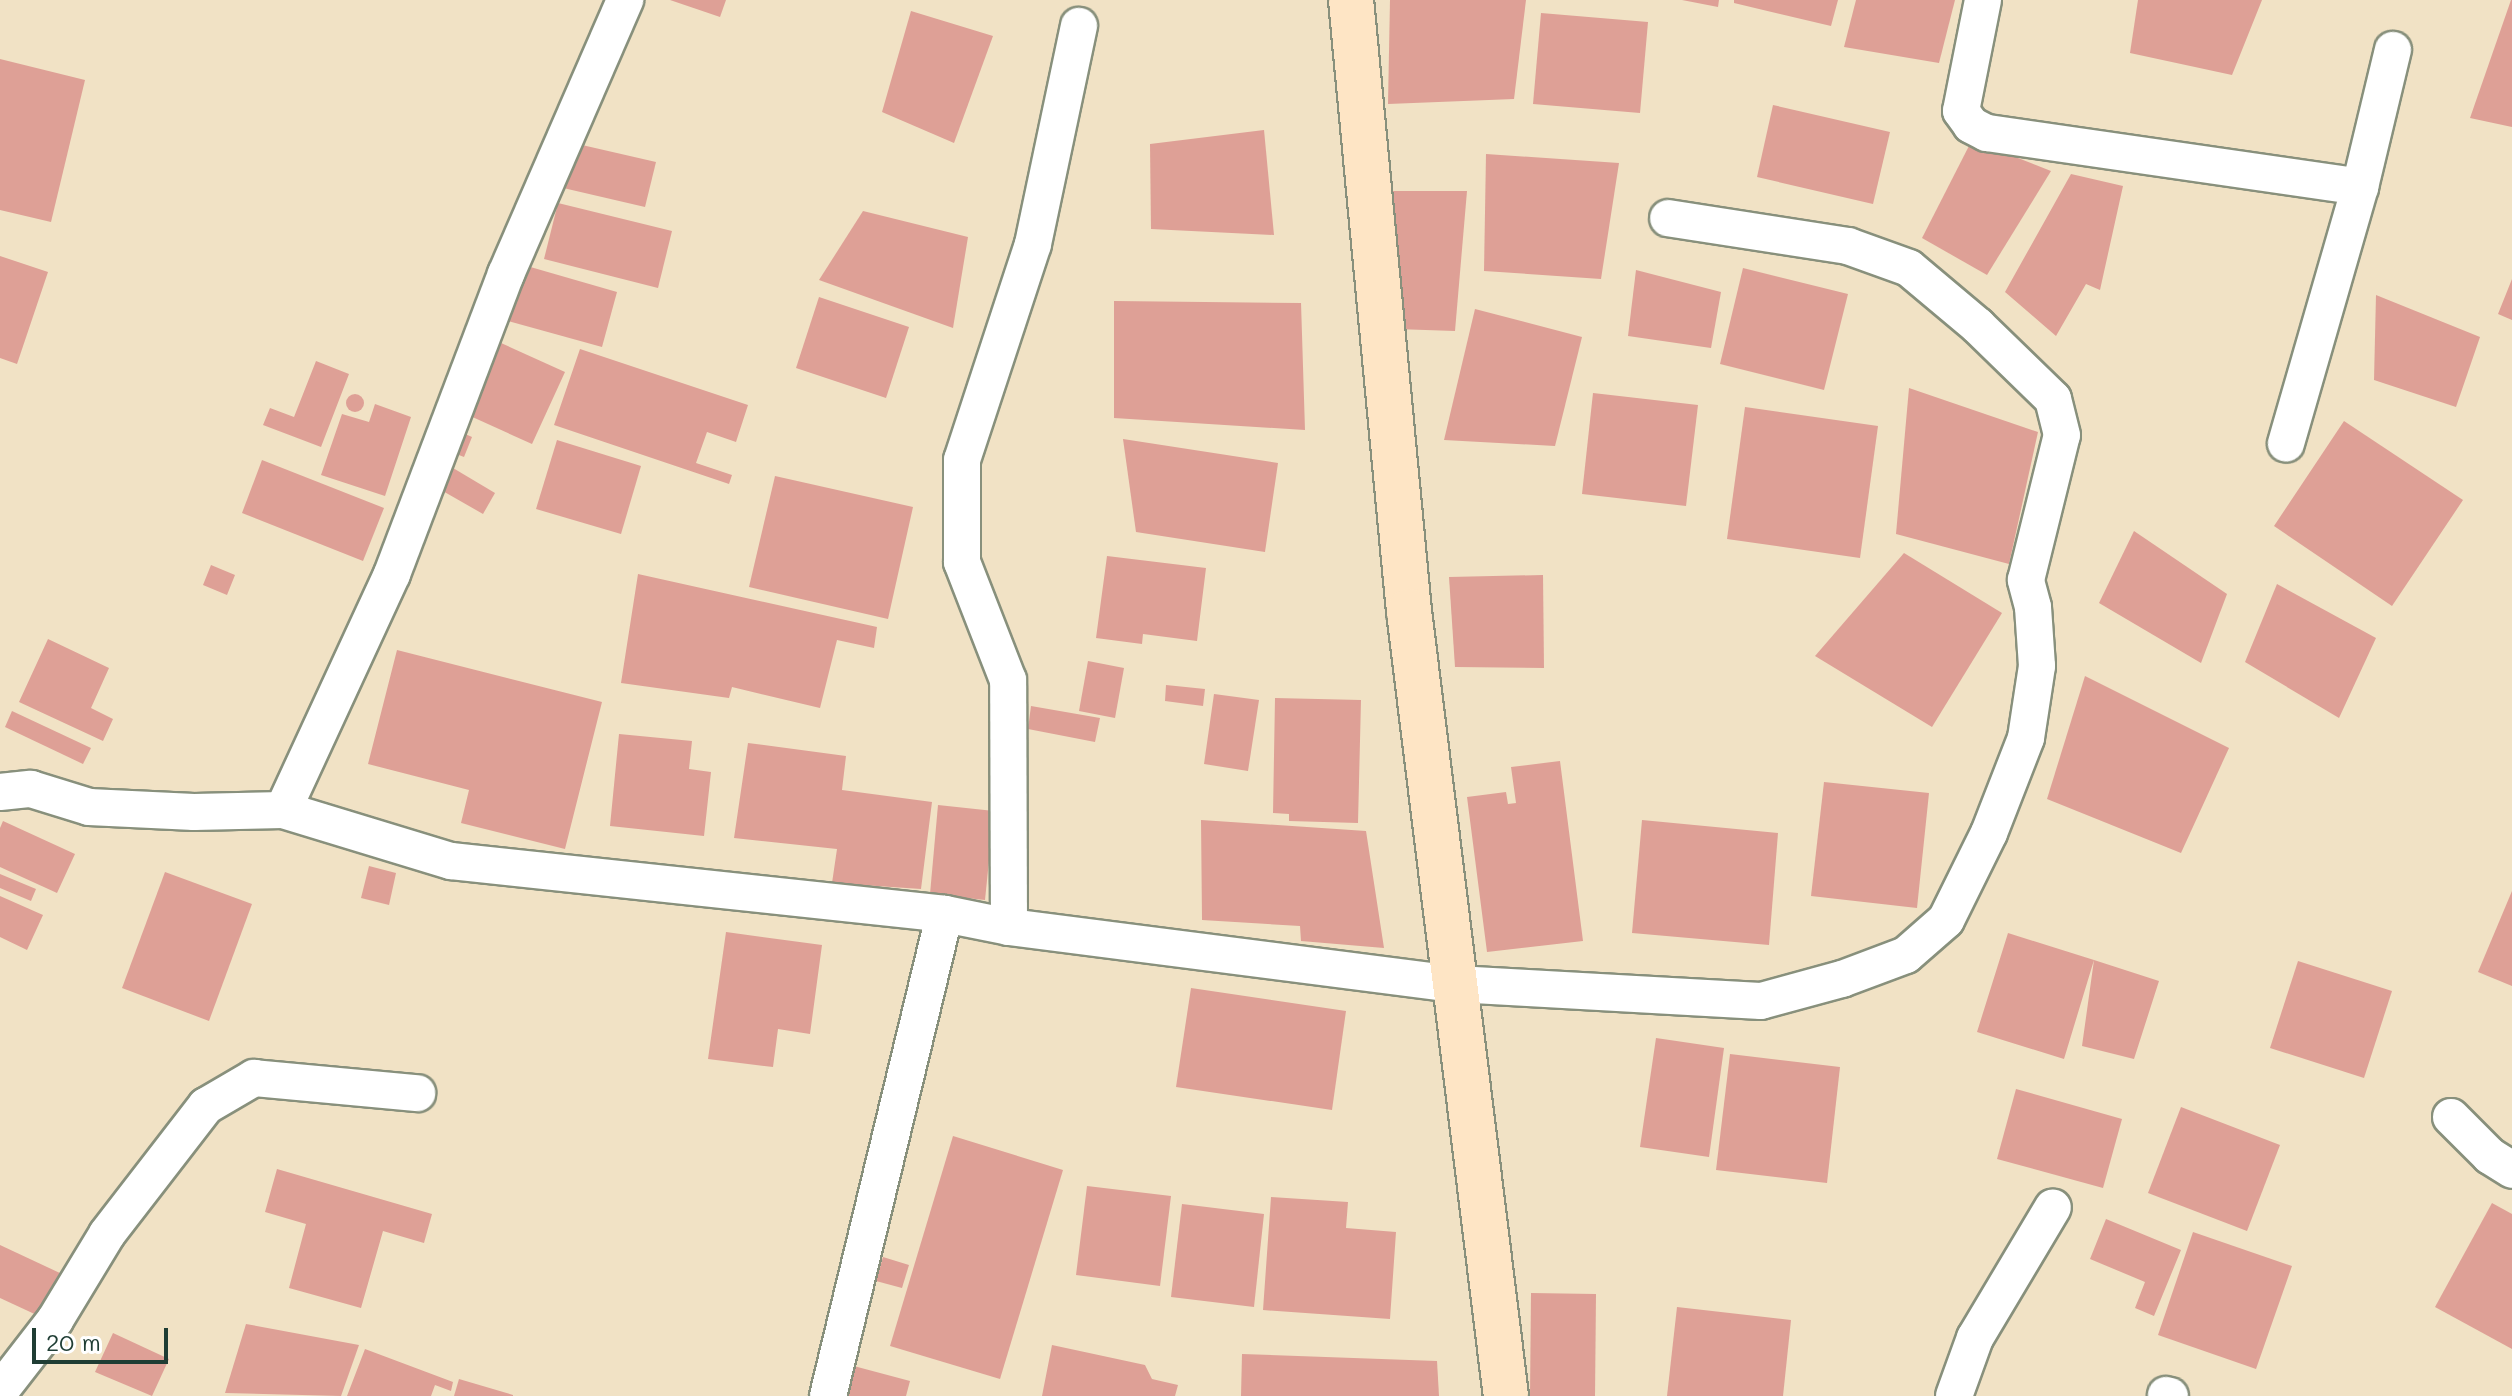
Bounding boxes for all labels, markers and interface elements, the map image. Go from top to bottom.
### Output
scale bar [36,1312,172,1362]
text: 20 m [46,1326,101,1357]

